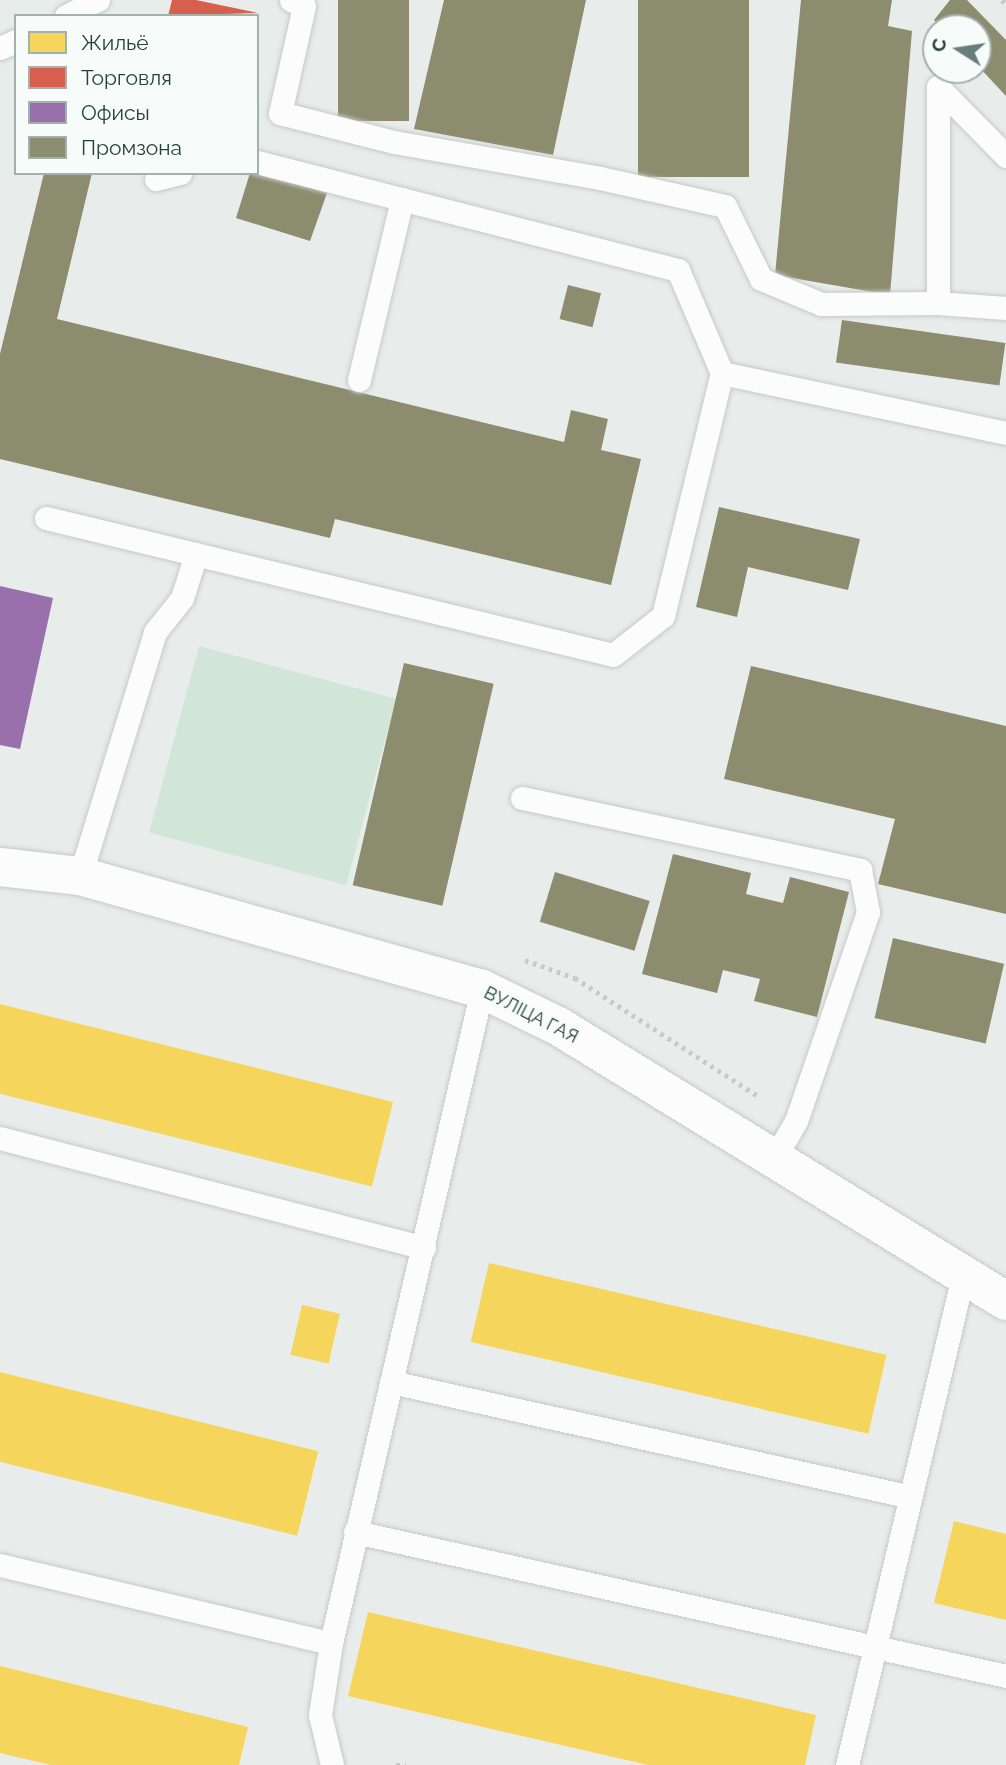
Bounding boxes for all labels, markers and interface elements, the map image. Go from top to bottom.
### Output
legend [14,14,259,175]
north arrow [922,14,992,84]
text: Жильё [81,30,149,55]
text: С [926,36,951,54]
text: Торговля [81,65,172,90]
text: Офисы [81,100,150,125]
text: Промзона [81,135,182,160]
street label: ВУЛІЦА ГАЯ [480,982,582,1048]

